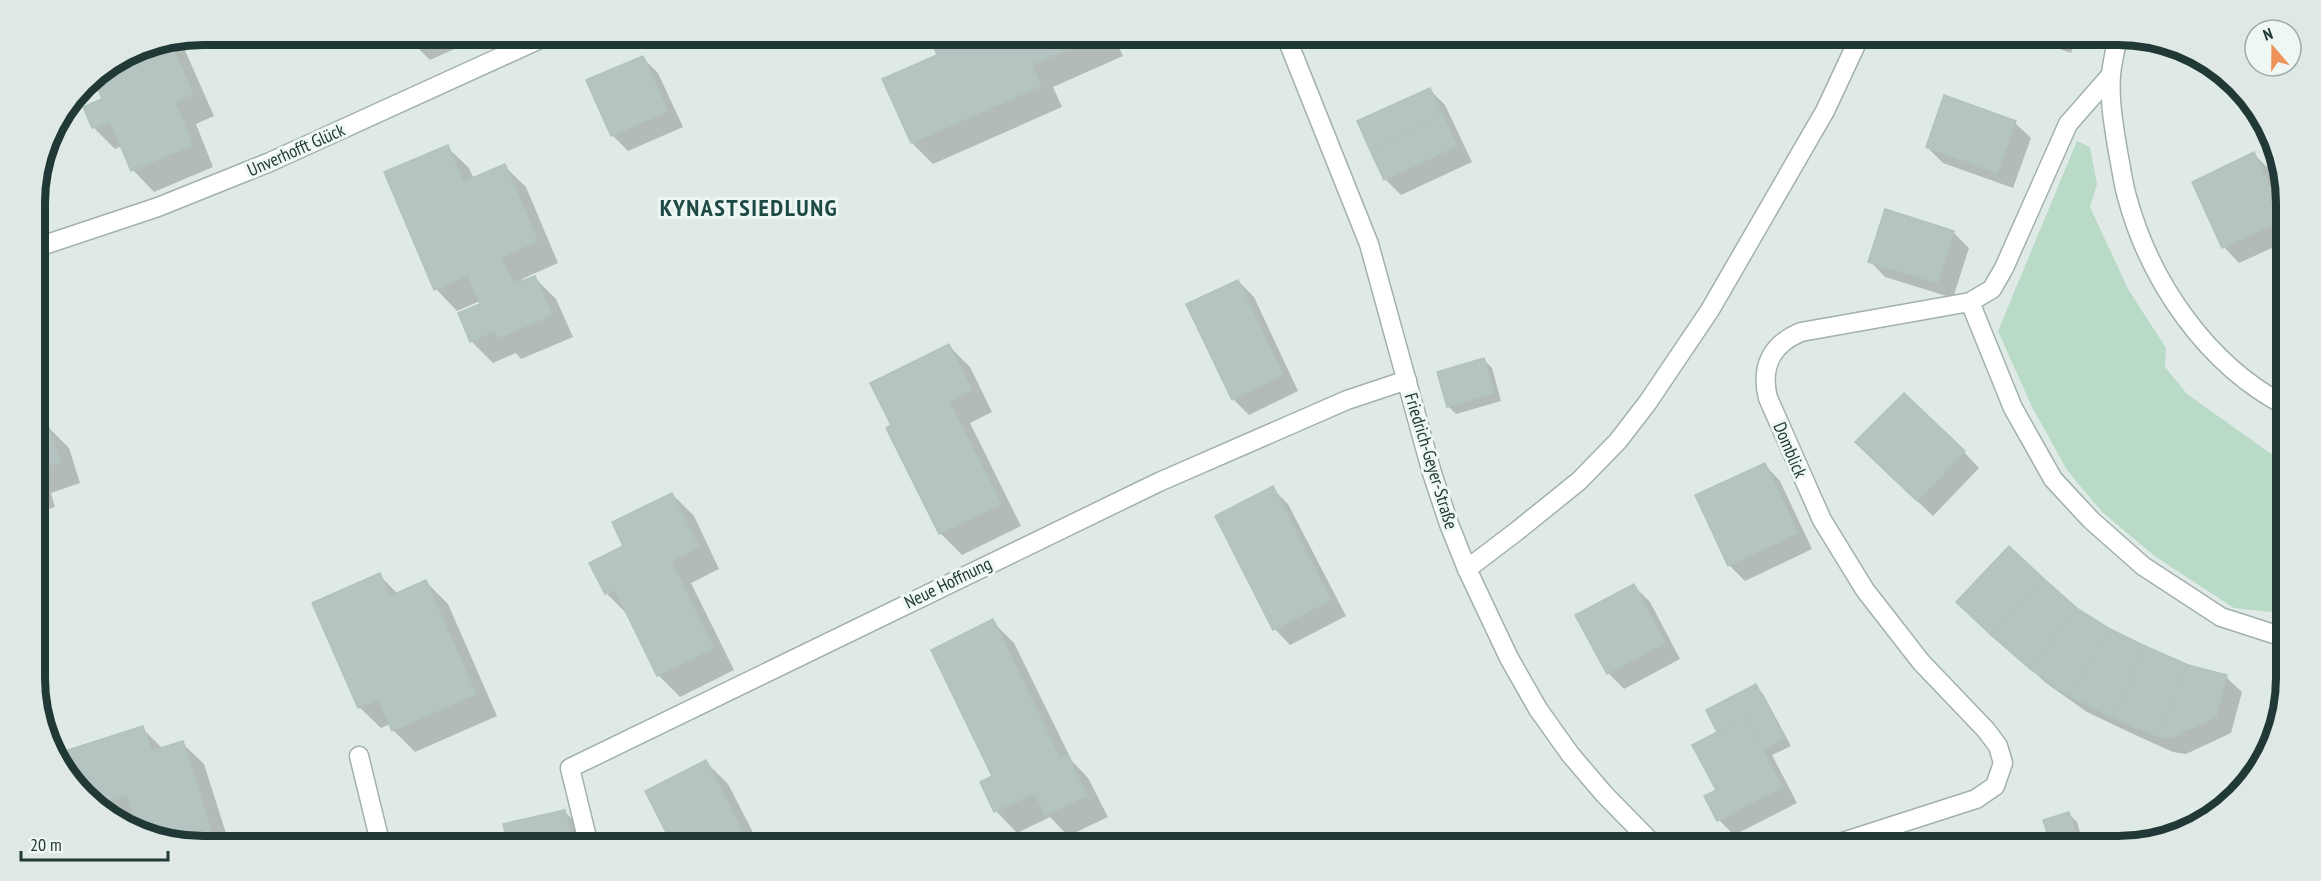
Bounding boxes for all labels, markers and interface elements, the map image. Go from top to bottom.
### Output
north arrow [2243,18,2303,78]
text: N [2260,23,2275,45]
street label: Unverhofft Glück [244,118,348,181]
district label: KYNASTSIEDLUNG [660,192,838,223]
street label: Friedrich-Geyer-Straße [1400,390,1463,532]
street label: Domblick [1768,419,1812,481]
street label: Neue Hoffnung [900,552,995,614]
scale bar [21,824,168,862]
text: 20 m [30,833,62,856]

